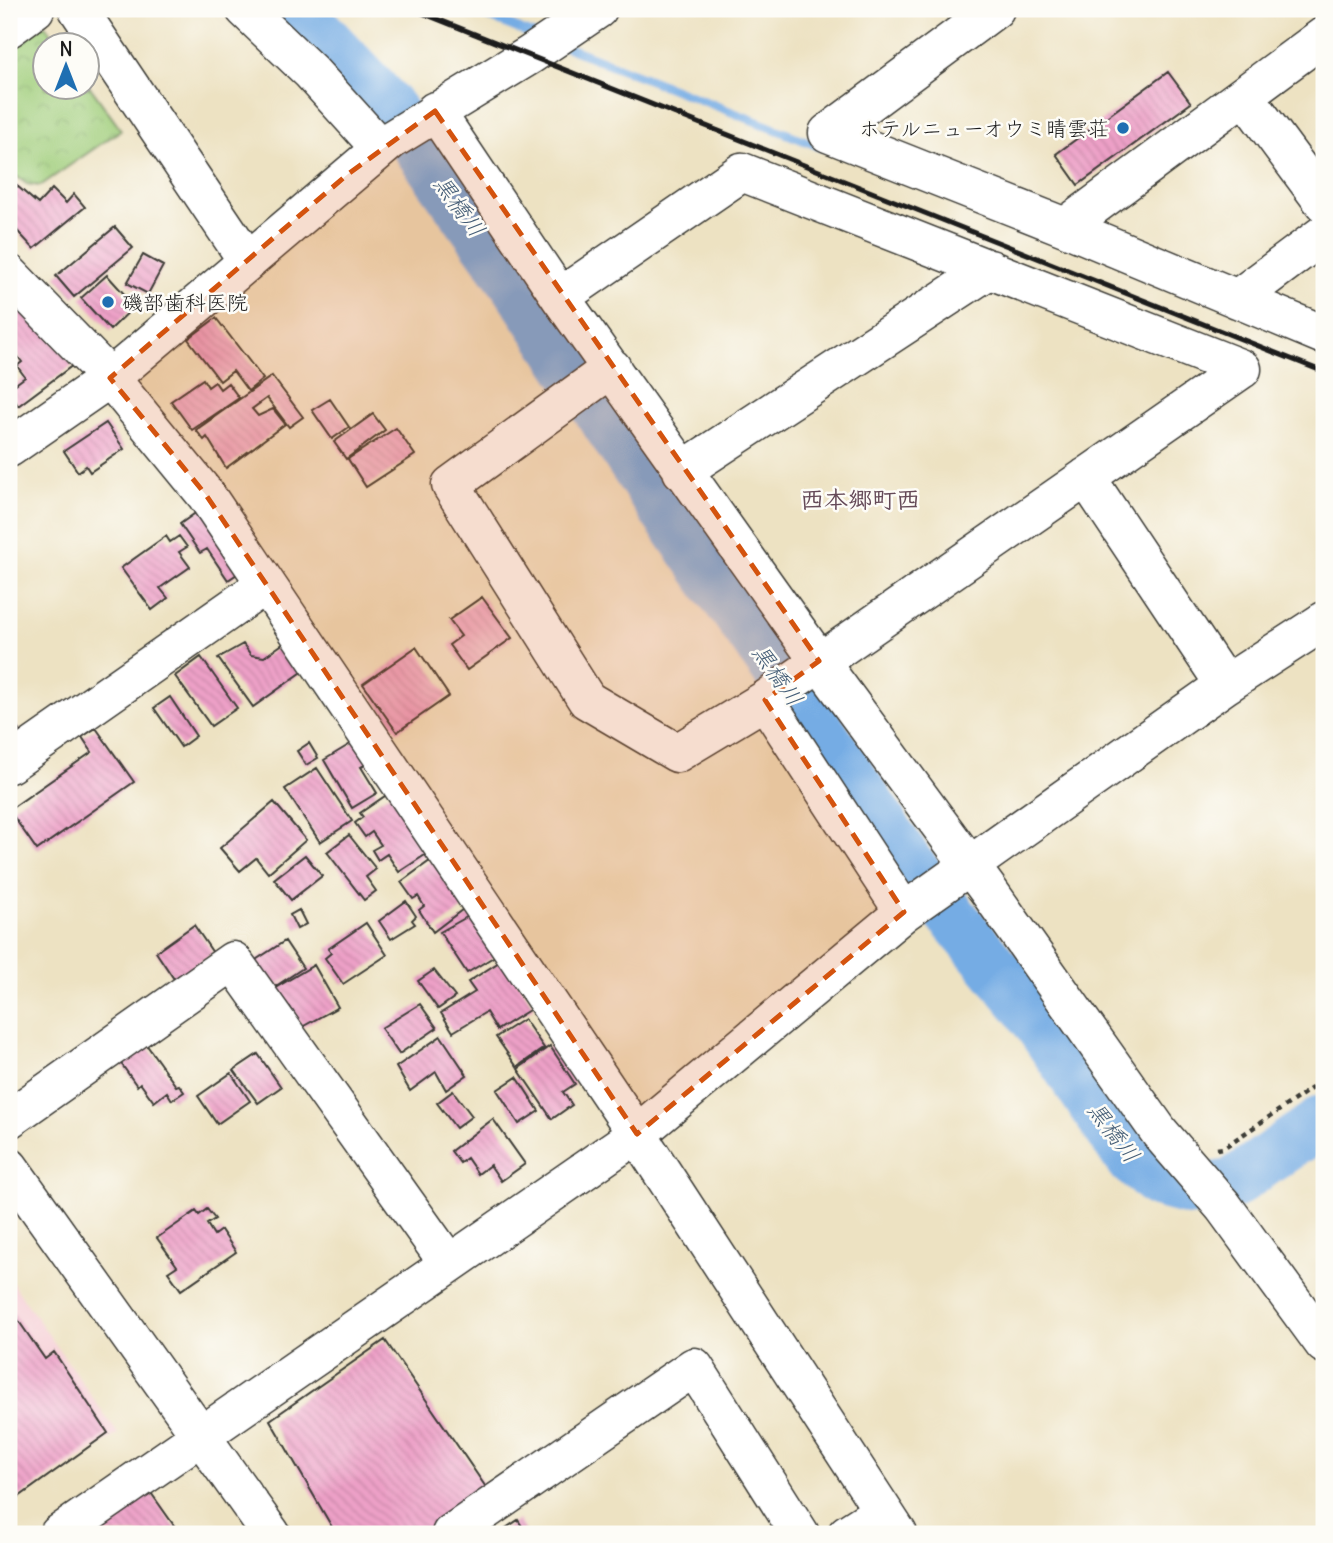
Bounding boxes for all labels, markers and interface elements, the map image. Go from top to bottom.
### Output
north arrow [32,32,102,102]
text: N [59,37,73,61]
place label: ホテルニューオウミ晴雲荘 [859,115,1109,142]
marker: ホテルニューオウミ晴雲荘 [1115,120,1131,136]
water label: 黒橋川 [428,170,492,242]
place label: 磯部歯科医院 [122,289,248,316]
marker: 磯部歯科医院 [100,294,116,310]
district label: 西本郷町西 [800,484,920,514]
water label: 黒橋川 [746,638,810,712]
water label: 黒橋川 [1082,1096,1146,1168]

